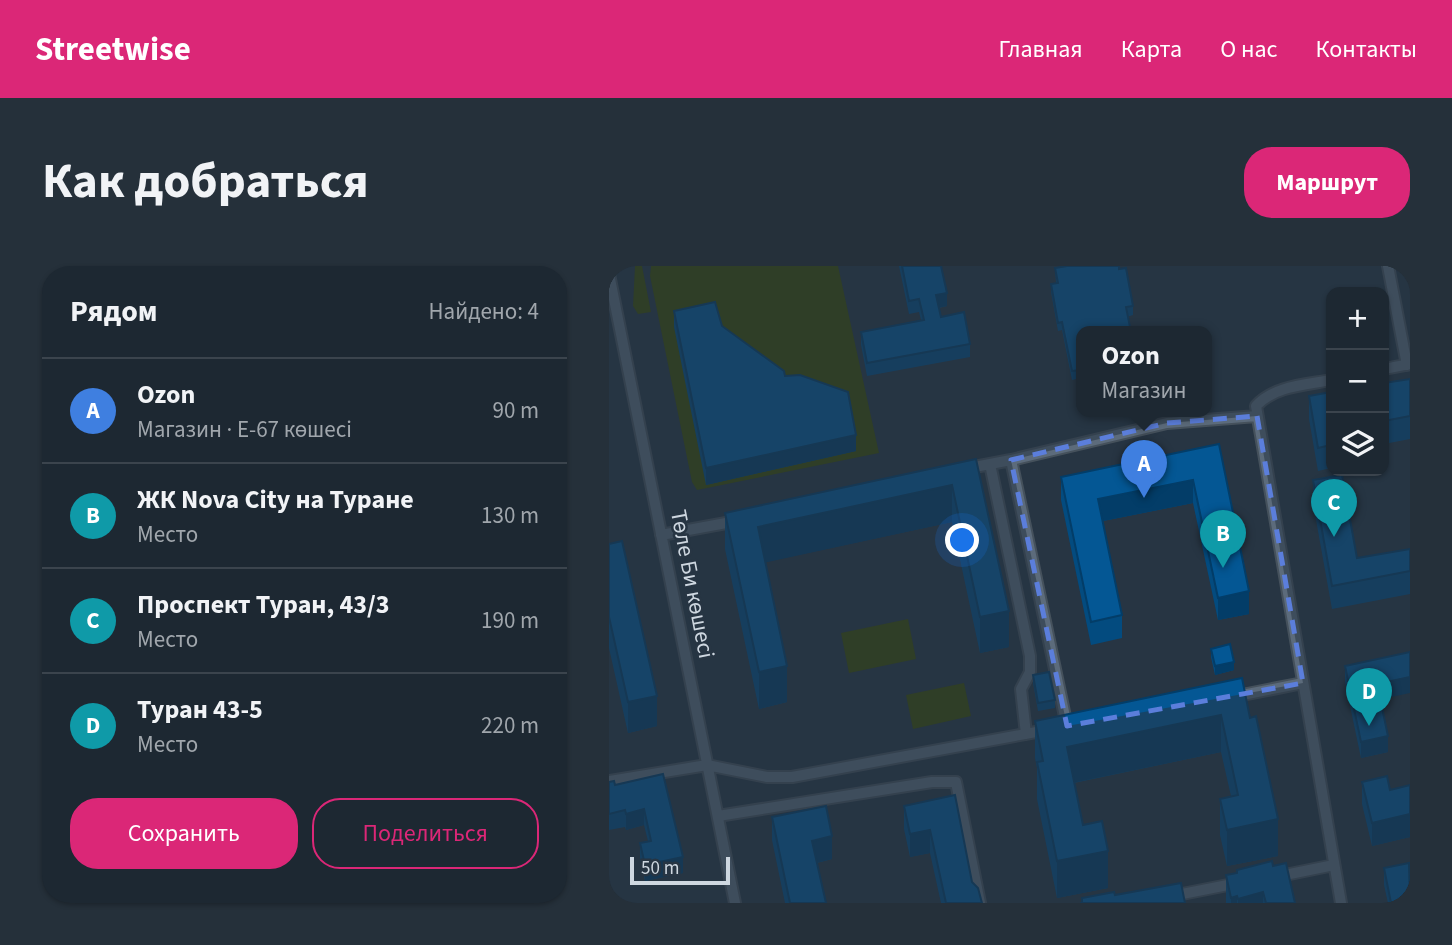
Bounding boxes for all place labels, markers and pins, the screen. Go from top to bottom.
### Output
pin: A [1121,440,1167,498]
pin: C [1311,479,1357,537]
pin: B [1200,510,1246,568]
pin: D [1346,668,1392,726]

